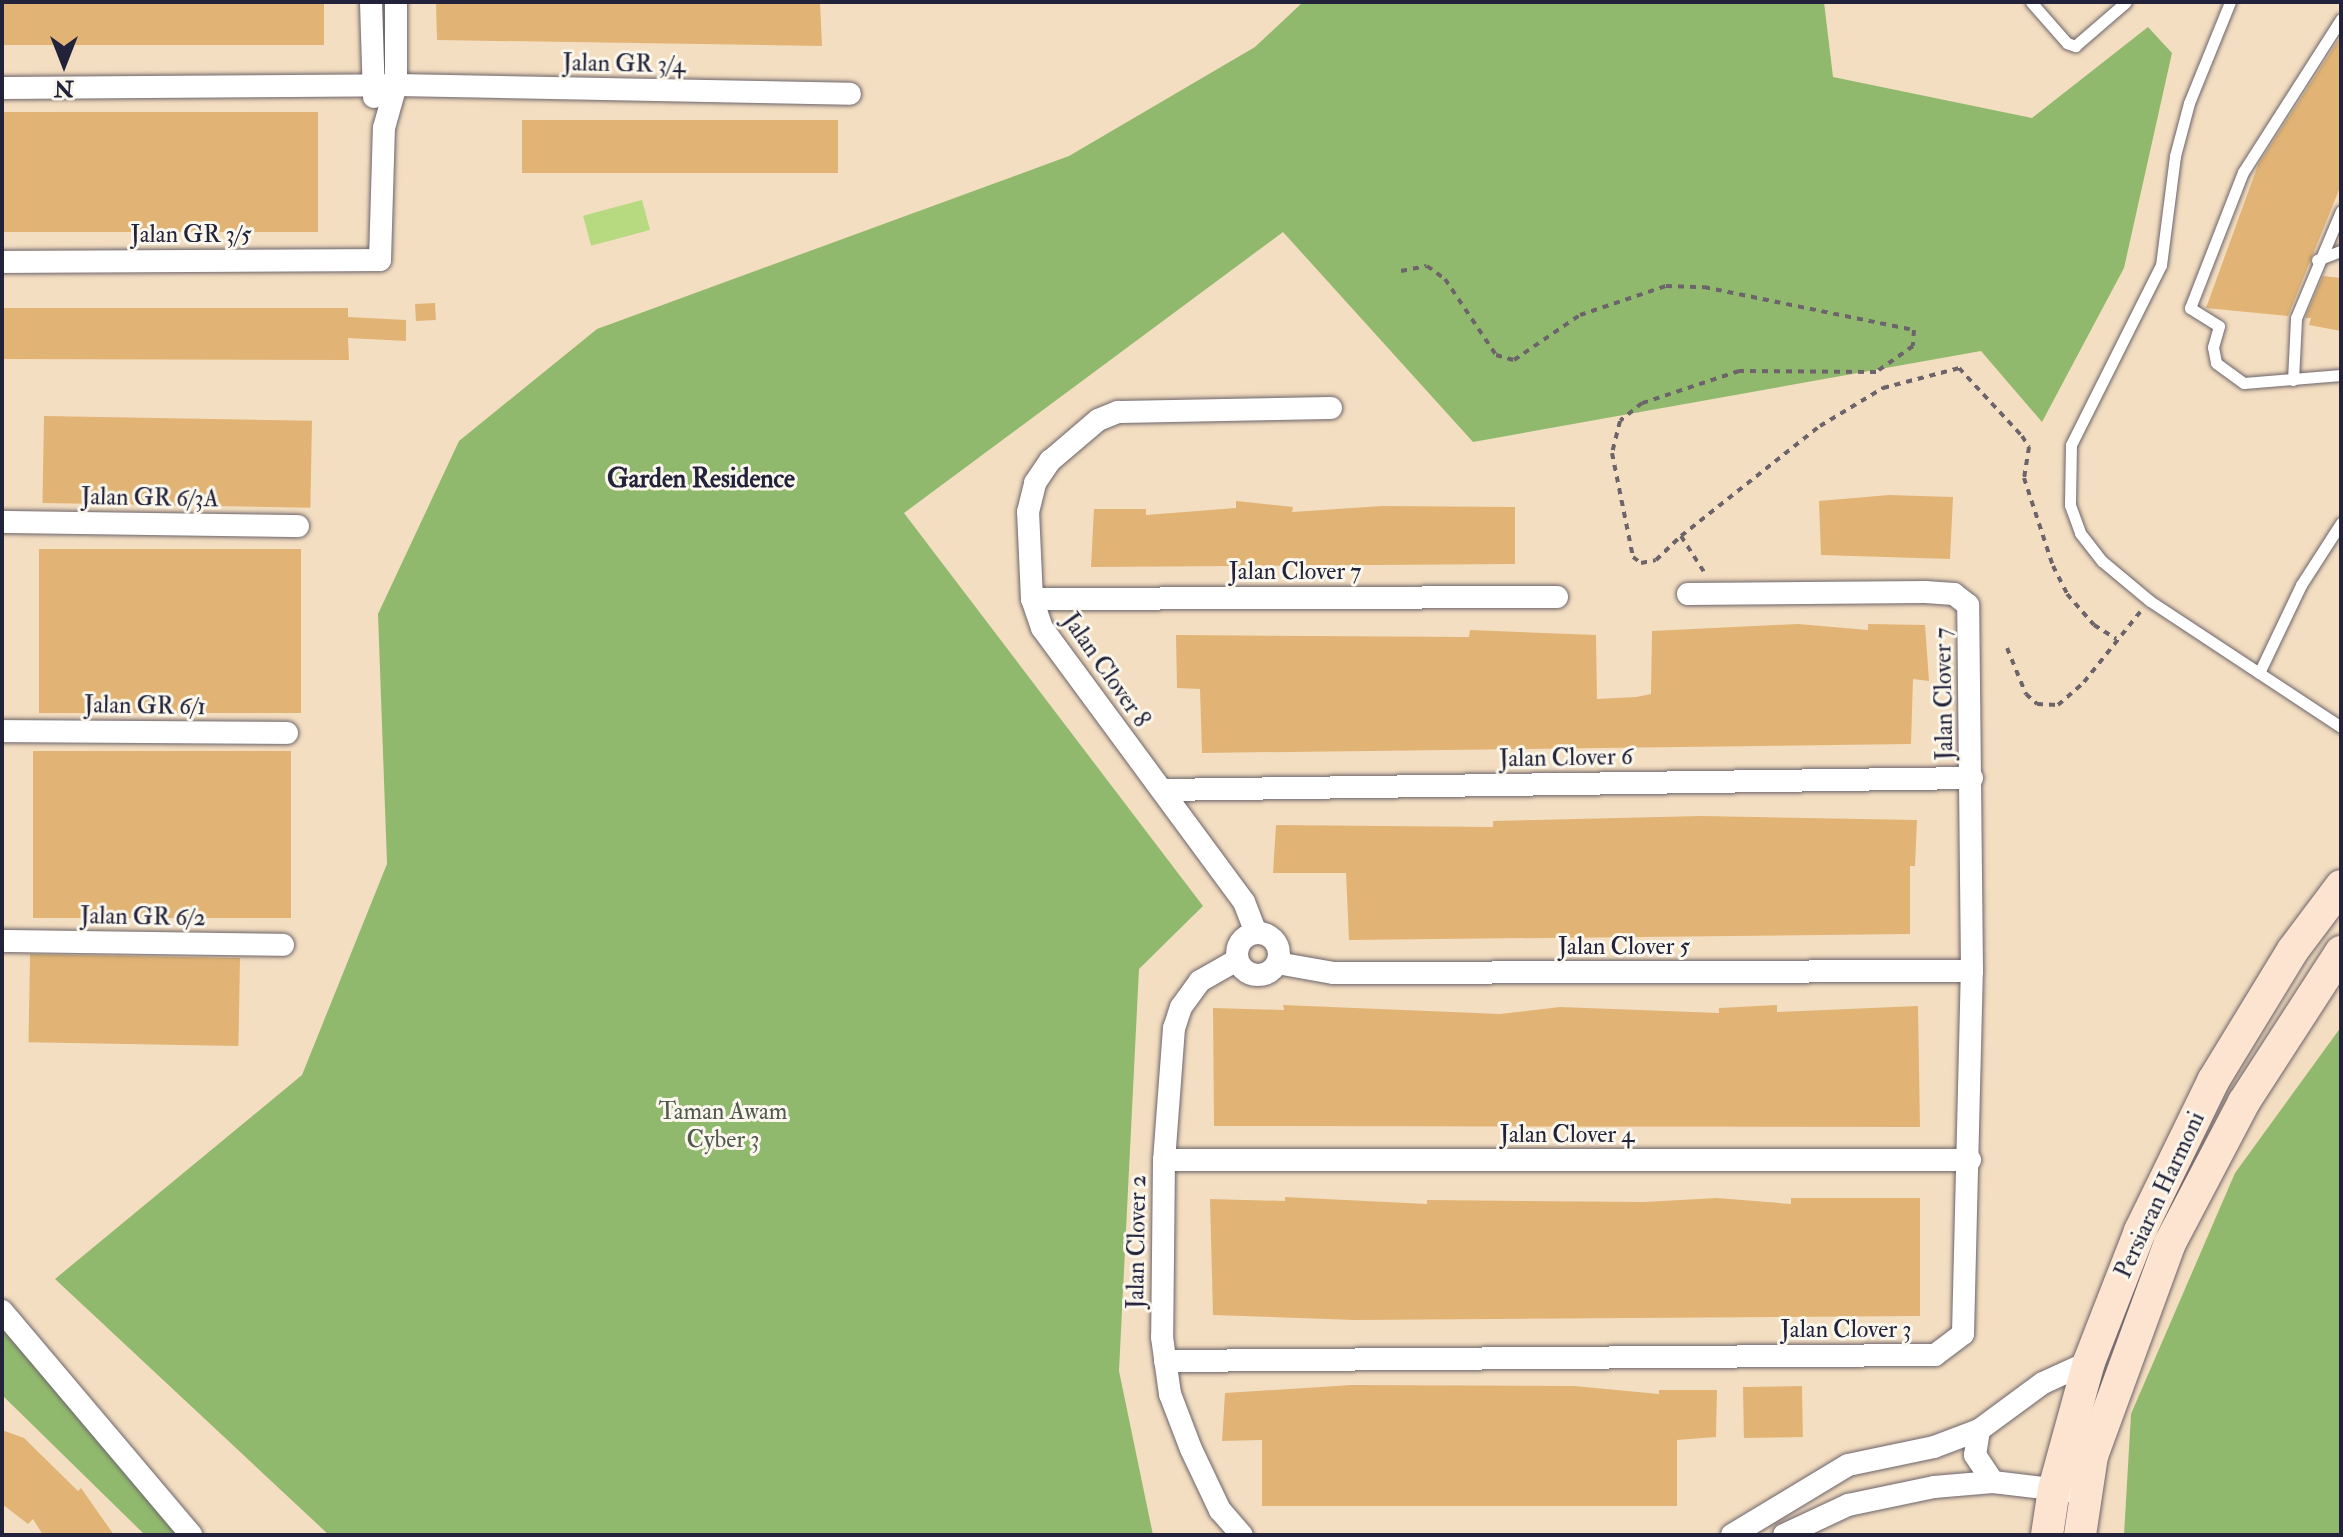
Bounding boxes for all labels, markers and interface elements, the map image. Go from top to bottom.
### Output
north arrow [24,24,104,104]
street label: Jalan GR 3/4 [562,49,686,79]
text: N [54,74,74,102]
street label: Jalan GR 3/5 [131,221,251,249]
district label: Garden Residence [607,464,795,496]
street label: Jalan GR 6/3A [81,482,219,514]
street label: Jalan Clover 7 [1229,558,1361,586]
street label: Jalan Clover 8 [1056,607,1156,733]
street label: Jalan Clover 7 [1928,627,1960,761]
street label: Jalan GR 6/1 [84,691,206,721]
street label: Jalan Clover 6 [1499,742,1633,774]
street label: Jalan GR 6/2 [80,902,206,932]
street label: Jalan Clover 5 [1558,933,1690,961]
park label: Taman Awam Cyber 3 [659,1098,787,1154]
street label: Persiaran Harmoni [2109,1107,2211,1283]
street label: Jalan Clover 4 [1500,1121,1634,1149]
street label: Jalan Clover 2 [1121,1175,1153,1309]
street label: Jalan Clover 3 [1781,1316,1911,1344]

